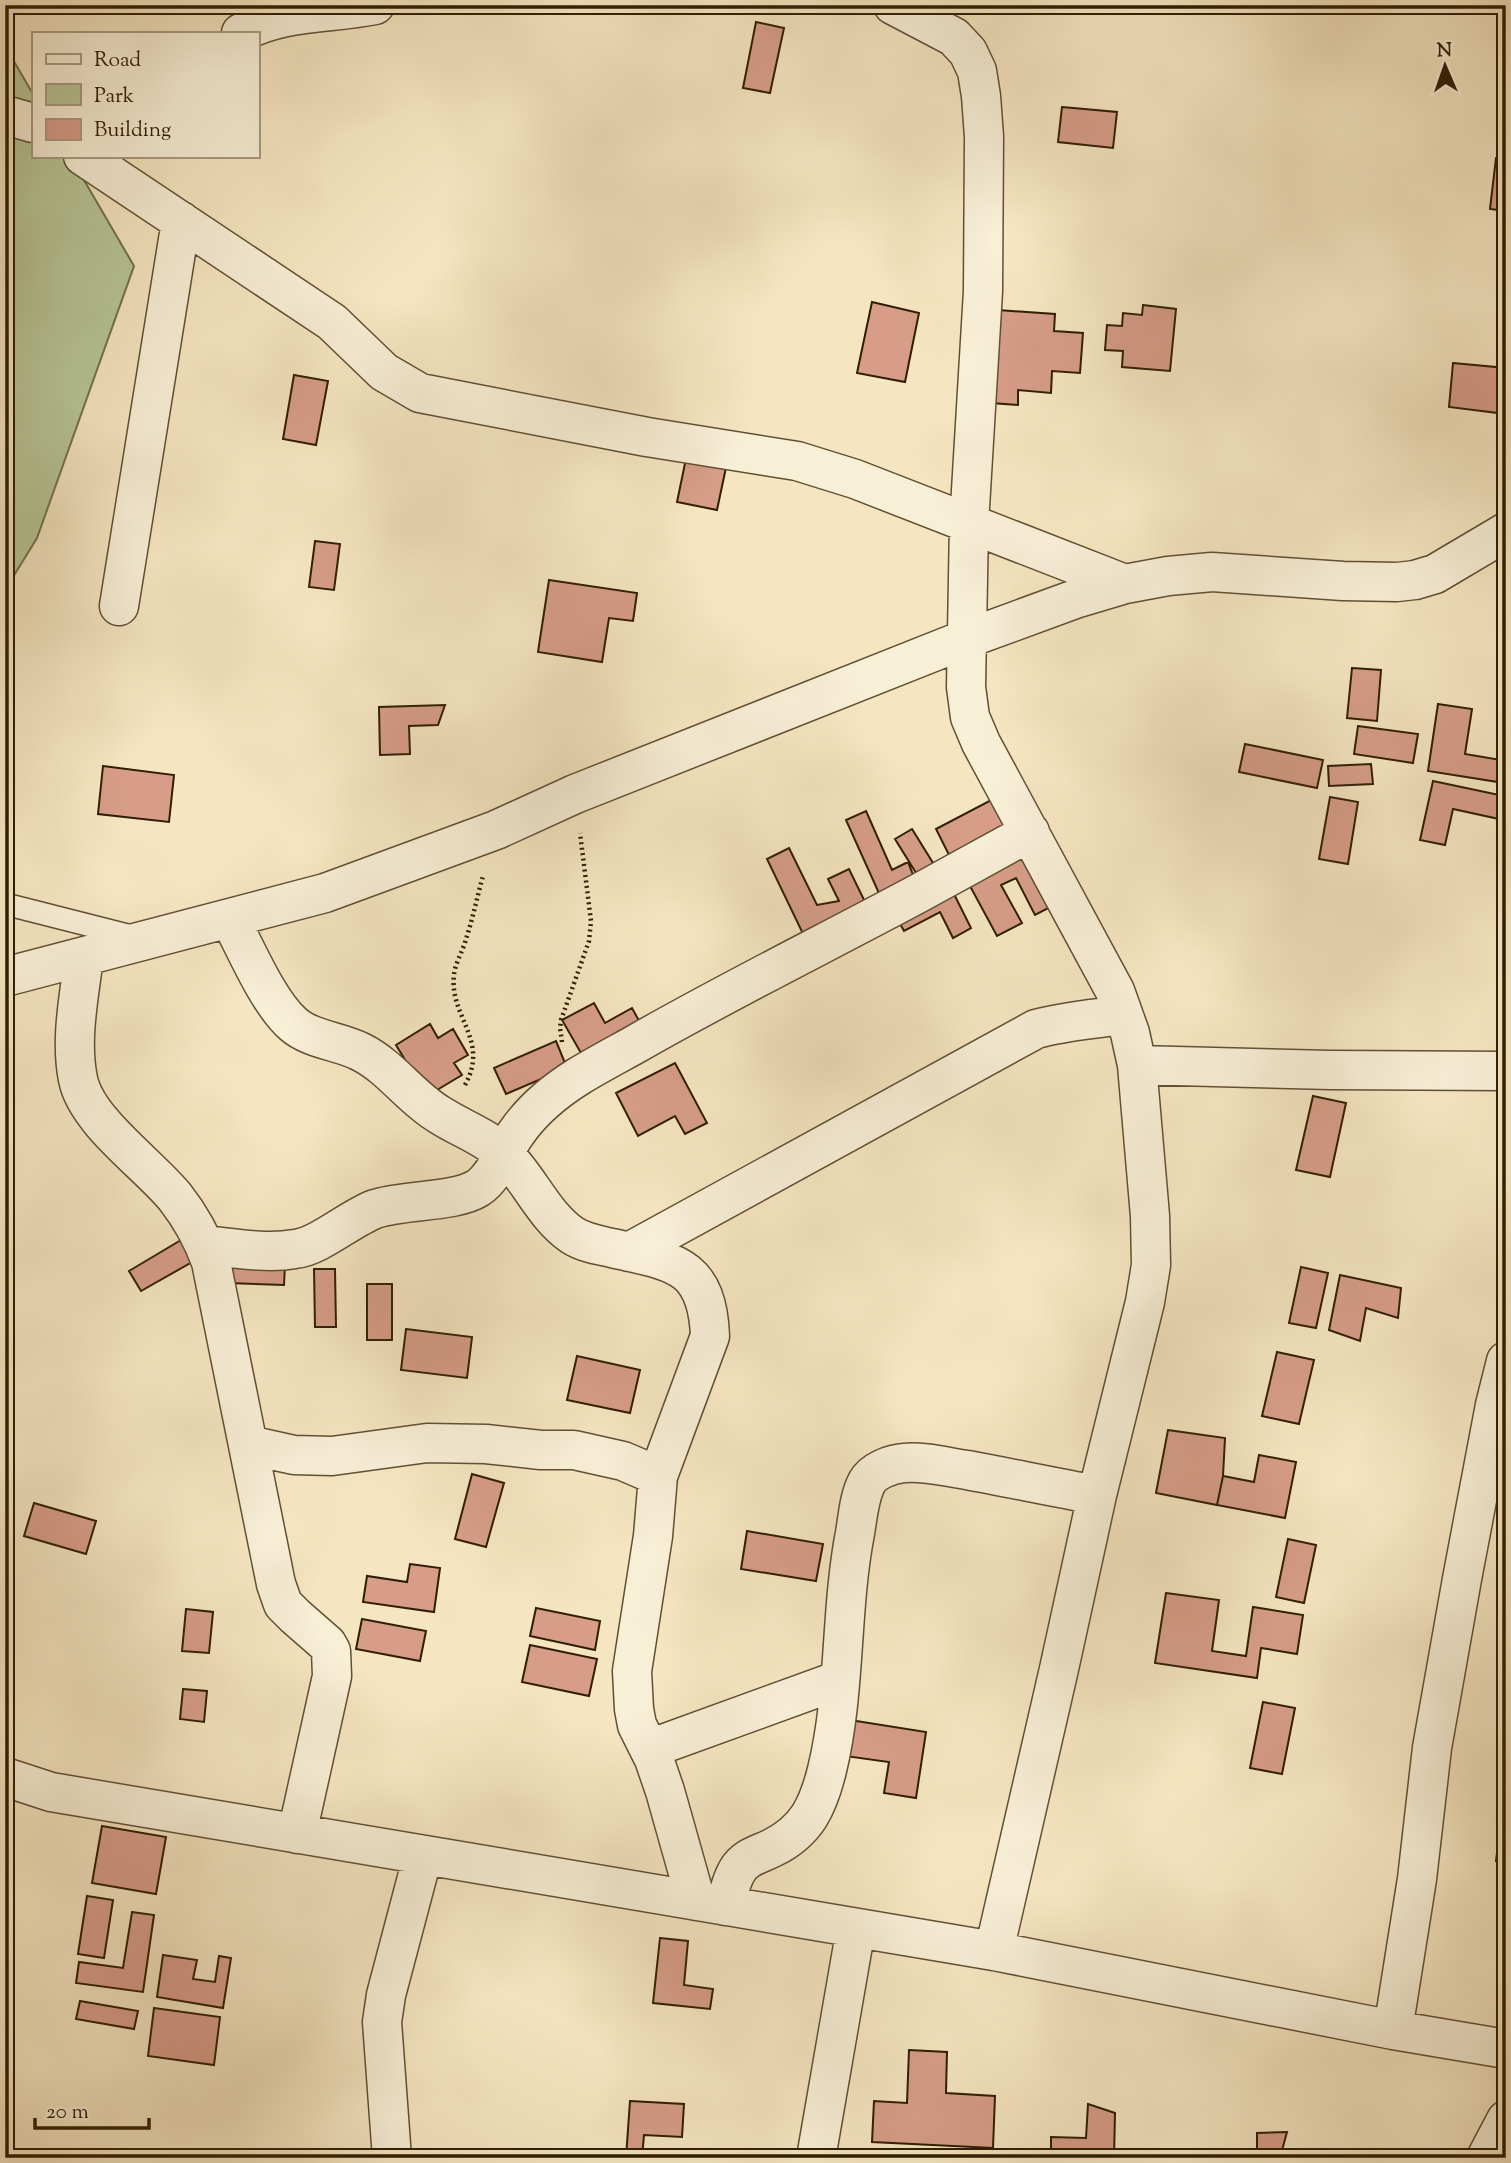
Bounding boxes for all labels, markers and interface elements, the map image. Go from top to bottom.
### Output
legend [32,32,259,158]
north arrow [1410,32,1480,102]
text: N [1436,38,1453,65]
text: Road [94,46,141,76]
text: Park [94,82,135,112]
text: Building [94,116,171,146]
scale bar [35,2086,149,2130]
text: 20 m [46,2098,89,2128]

